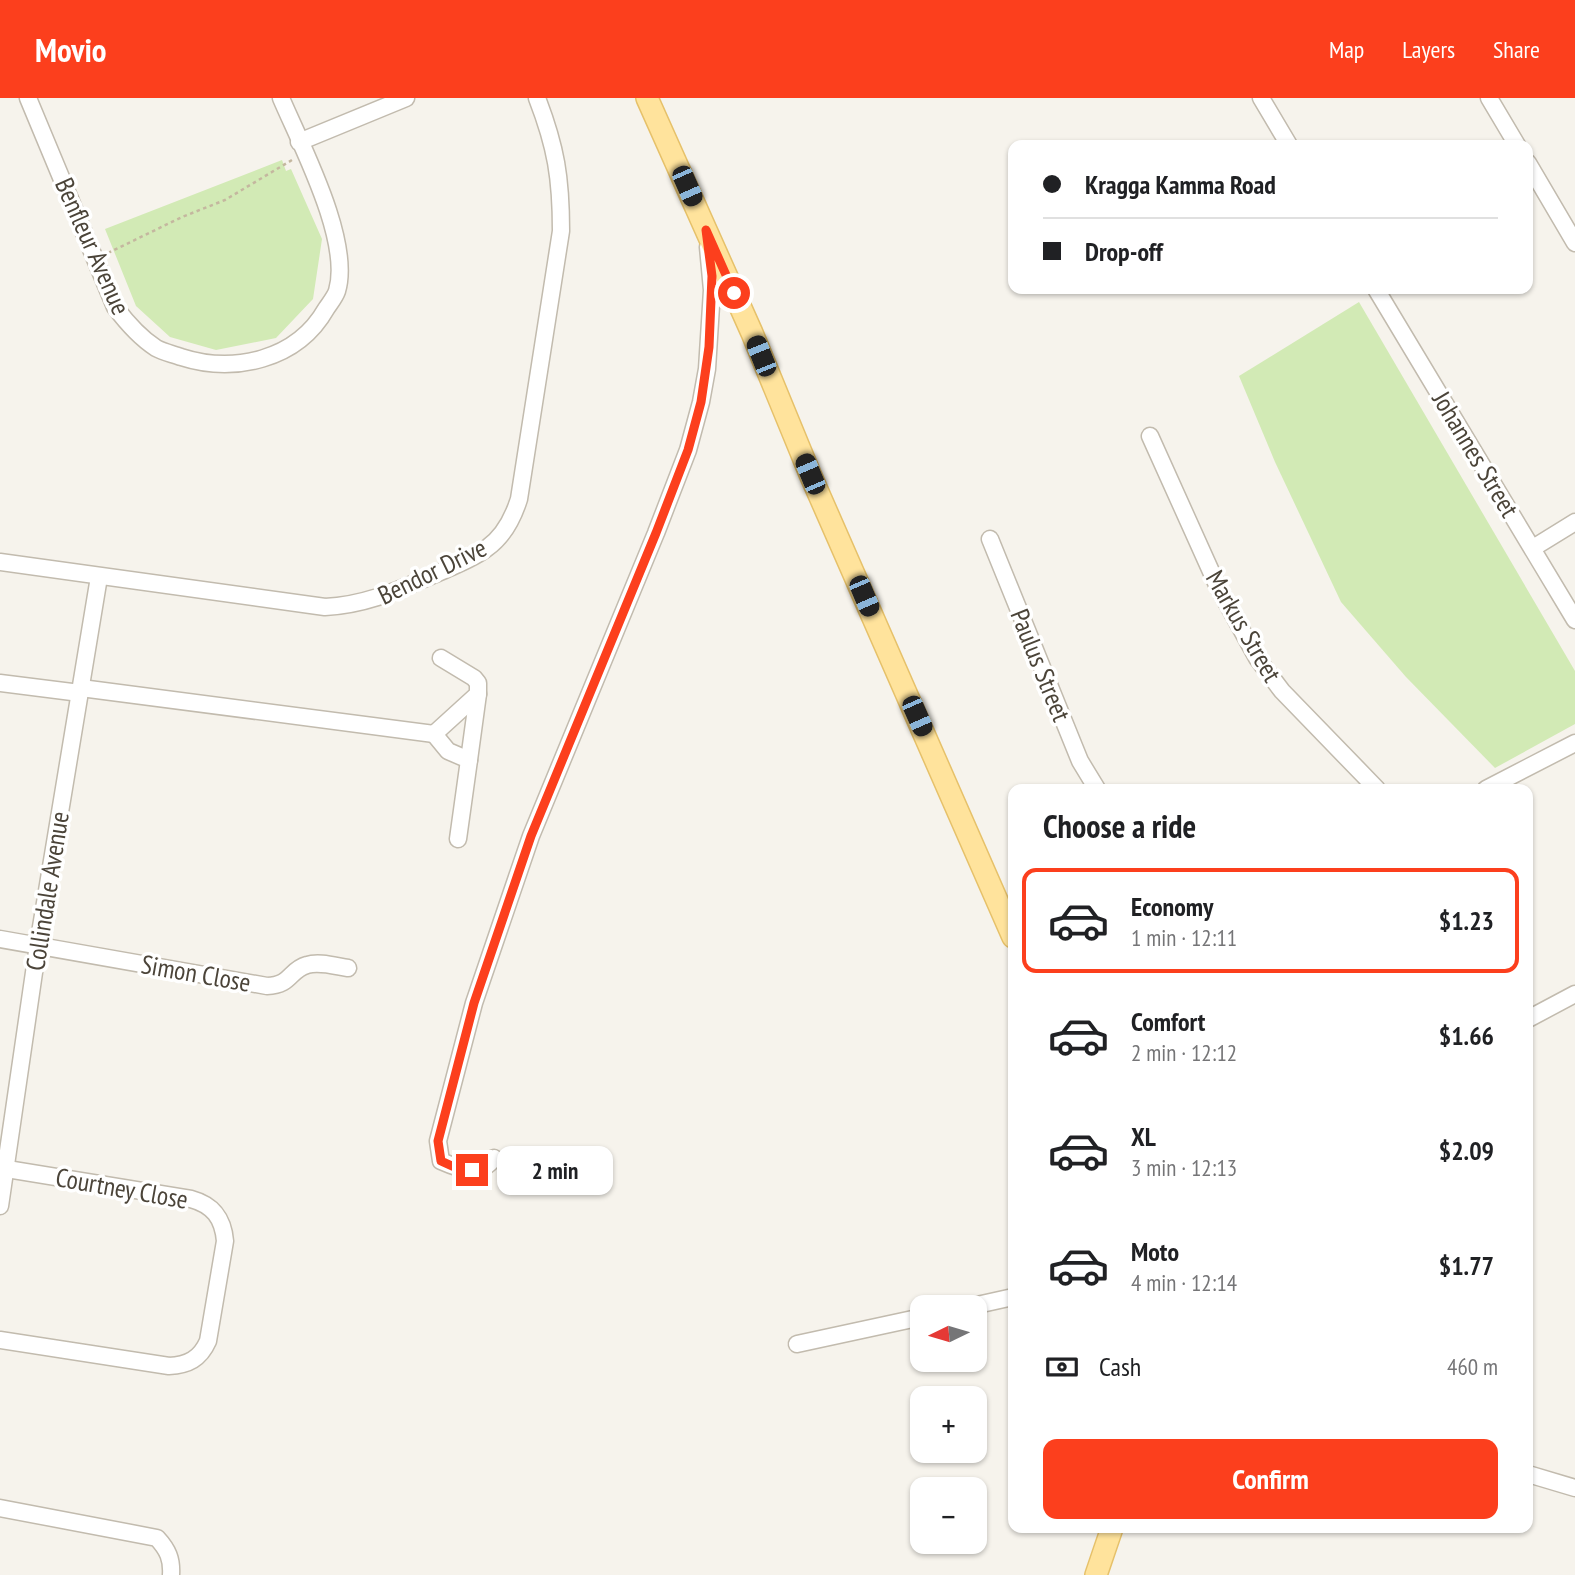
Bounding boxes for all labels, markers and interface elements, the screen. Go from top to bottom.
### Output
text: Movio [35,28,107,71]
text: Map [1329,34,1364,65]
text: Layers [1402,34,1455,65]
text: Share [1493,34,1540,65]
car [669,163,706,209]
text: Kragga Kamma Road [1085,168,1276,201]
street label: Benfleur Avenue [48,172,138,320]
text: Drop-off [1085,235,1163,268]
route start [718,277,750,309]
car [744,333,779,379]
street label: Johannes Street [1425,384,1526,523]
car [793,451,828,497]
street label: Bendor Drive [372,531,492,611]
street label: Markus Street [1199,564,1289,688]
car [847,573,882,619]
street label: Paulus Street [1004,604,1078,726]
car [899,693,936,739]
text: Choose a ride [1043,805,1196,847]
street label: Collindale Avenue [18,809,76,973]
icon: car [1047,889,1110,952]
text: Economy [1131,890,1213,923]
text: $1.23 [1439,904,1494,937]
text: 1 min · 12:11 [1131,923,1237,952]
street label: Simon Close [139,947,253,999]
icon: car [1047,1004,1110,1067]
text: Comfort [1131,1005,1205,1038]
text: $1.66 [1439,1019,1494,1052]
text: 2 min · 12:12 [1131,1038,1237,1067]
icon: car [1047,1119,1110,1182]
text: XL [1131,1120,1156,1153]
text: $2.09 [1439,1134,1494,1167]
callout: 2 min [496,1146,612,1194]
text: 3 min · 12:13 [1131,1153,1237,1182]
route end [456,1154,488,1186]
text: 2 min [532,1156,578,1185]
street label: Courtney Close [53,1160,191,1216]
icon: car [1047,1234,1110,1297]
text: Moto [1131,1235,1179,1268]
text: $1.77 [1439,1249,1494,1282]
text: 4 min · 12:14 [1131,1268,1237,1297]
north arrow [910,1295,987,1372]
map controls [910,1295,987,1554]
icon: cash [1043,1348,1081,1386]
text: Cash [1099,1350,1141,1383]
text: 460 m [1447,1352,1498,1381]
button: + [910,1386,987,1463]
button: Confirm [1043,1439,1498,1519]
button: − [910,1477,987,1554]

